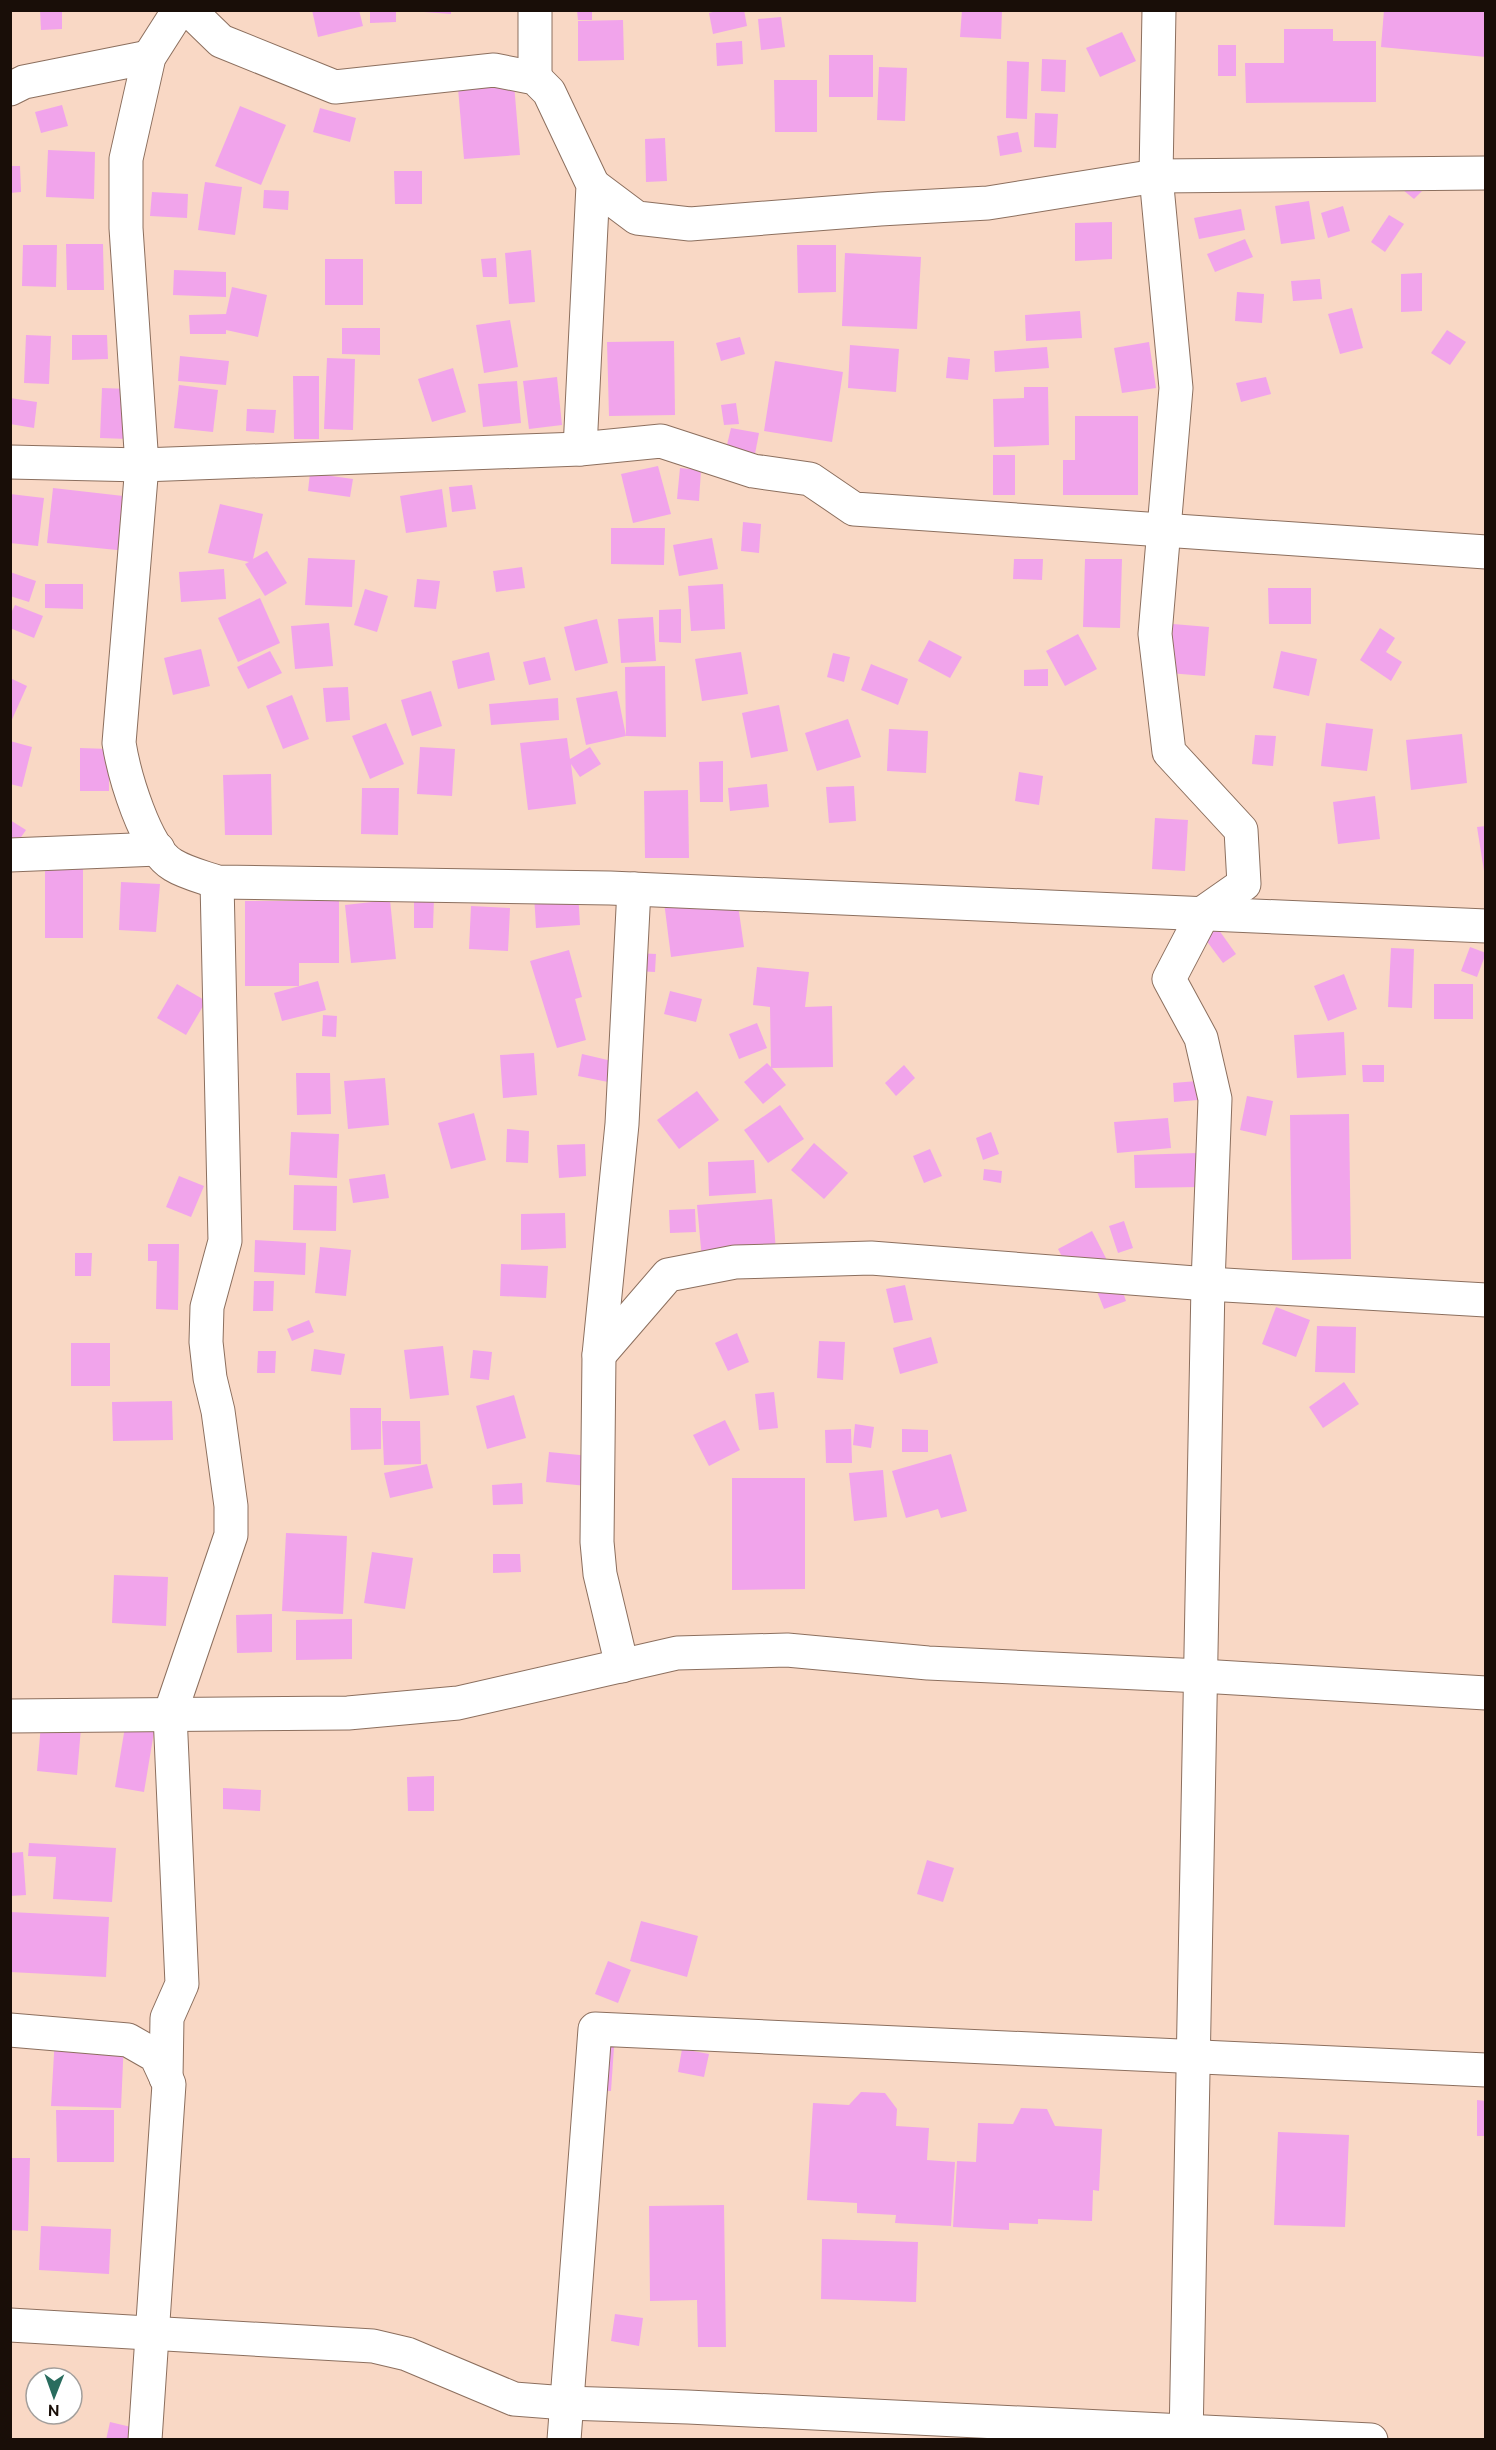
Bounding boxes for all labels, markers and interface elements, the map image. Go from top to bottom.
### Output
north arrow [24,2366,84,2426]
text: N [48,2402,60,2420]

